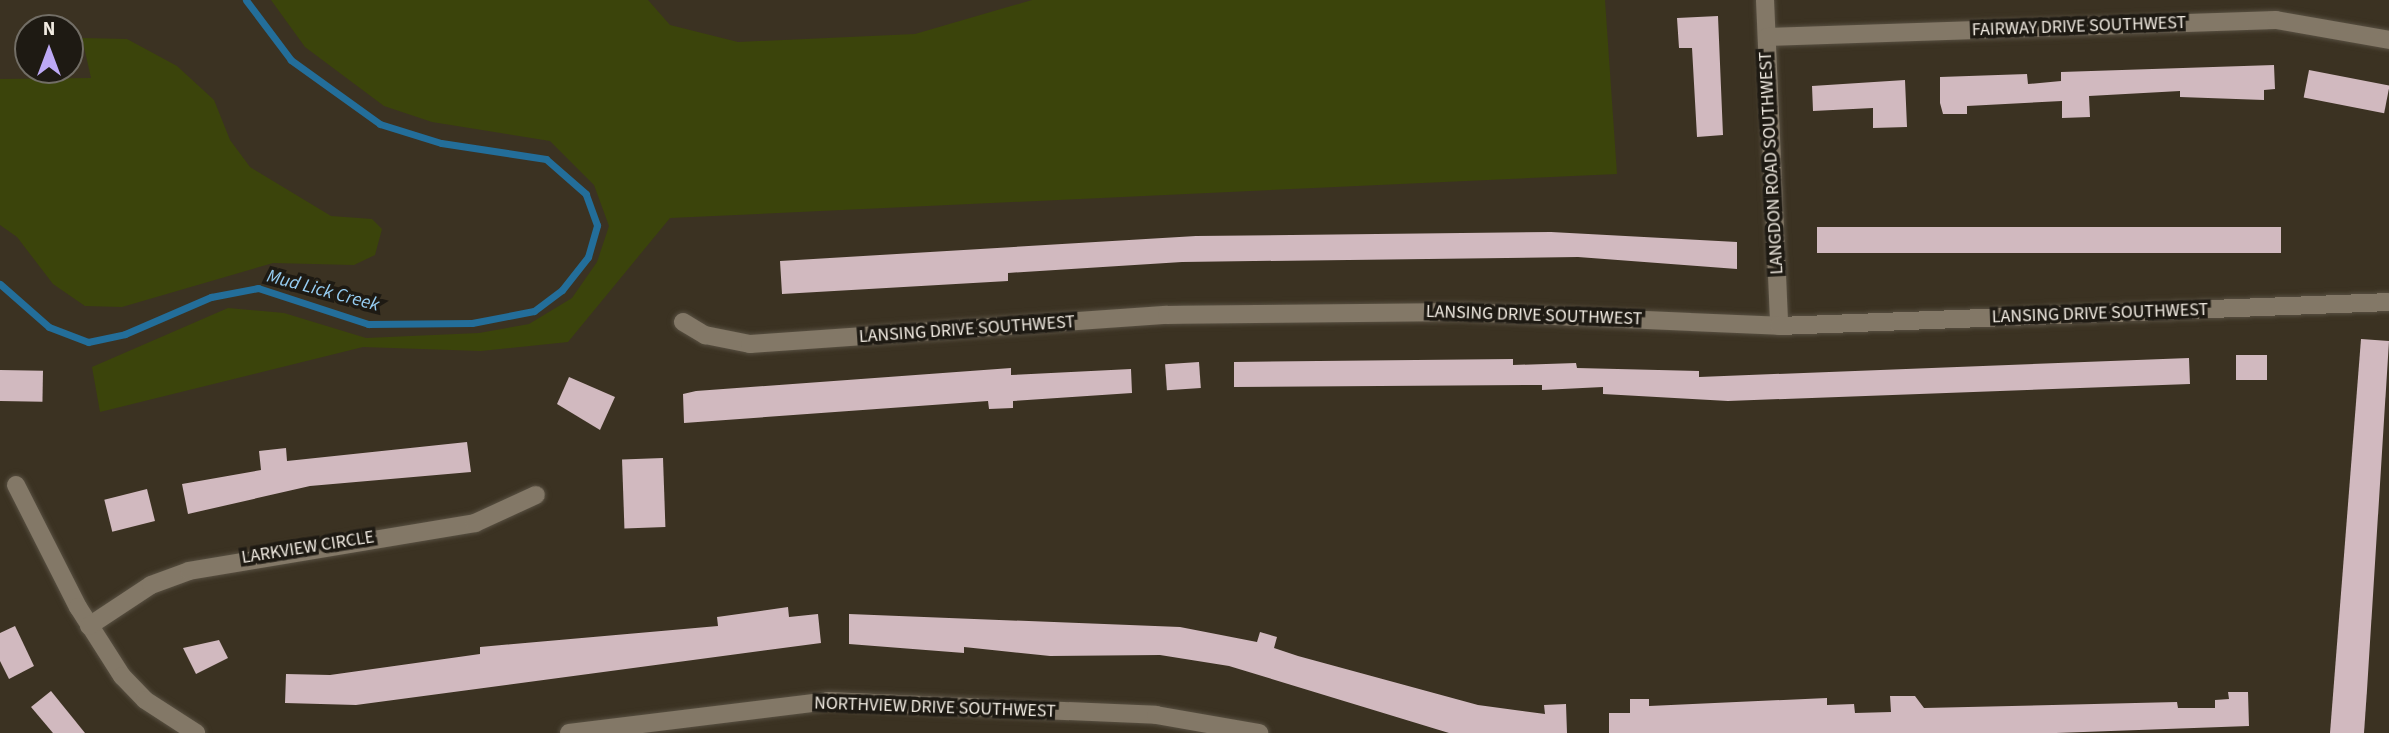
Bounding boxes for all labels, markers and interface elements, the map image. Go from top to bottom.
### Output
street label: FAIRWAY DRIVE SOUTHWEST [1971,12,2187,42]
north arrow [14,14,84,84]
text: N [43,16,55,43]
street label: LANGDON ROAD SOUTHWEST [1755,51,1789,275]
water label: Mud Lick Creek [264,265,382,317]
street label: LANSING DRIVE SOUTHWEST [1991,299,2209,329]
street label: LANSING DRIVE SOUTHWEST [1425,301,1643,331]
street label: LANSING DRIVE SOUTHWEST [858,312,1076,348]
street label: LARKVIEW CIRCLE [240,527,376,569]
street label: NORTHVIEW DRIVE SOUTHWEST [814,693,1056,723]

